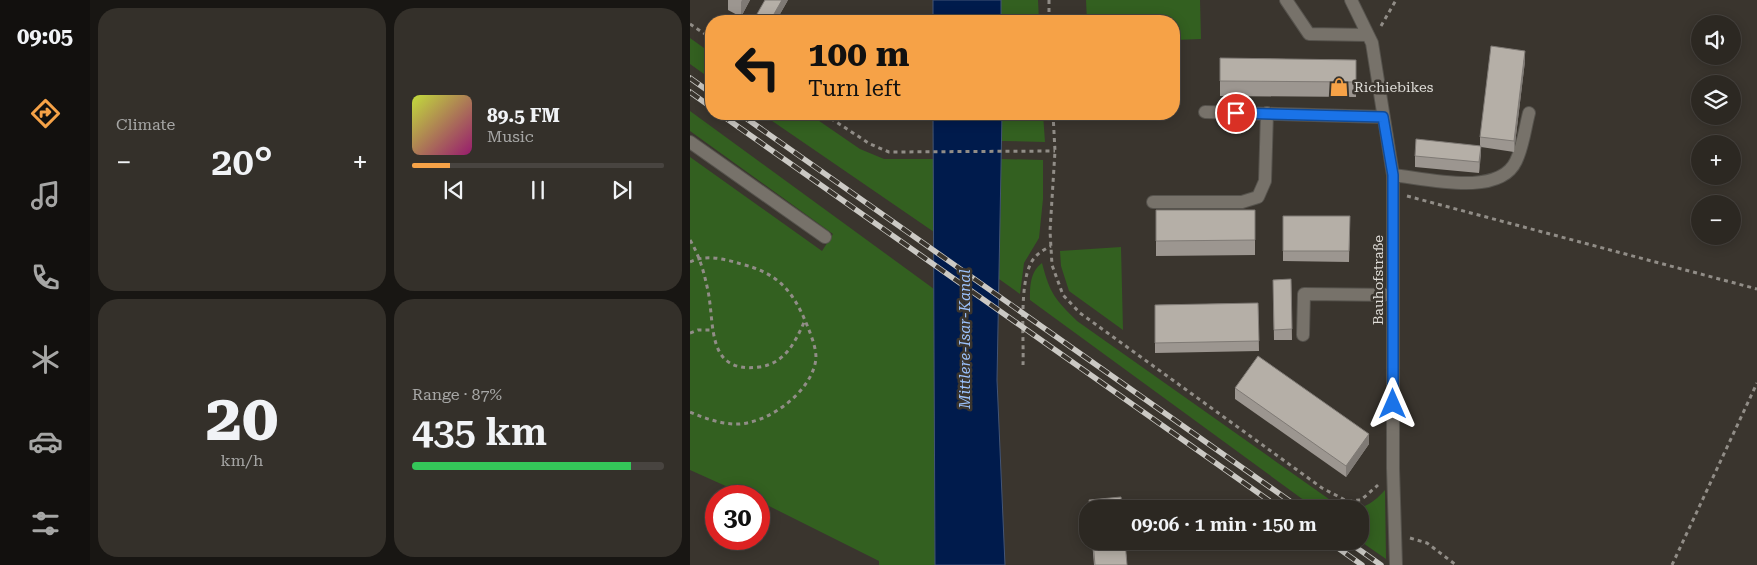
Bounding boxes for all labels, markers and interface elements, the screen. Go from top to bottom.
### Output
map controls [1691,15,1741,245]
button: sound [1691,15,1741,65]
text: 09:05 [17,24,73,49]
text: 100 m [808,34,909,75]
icon: left [725,35,790,100]
button: layers [1691,75,1741,125]
text: Turn left [808,76,901,101]
shop icon: Richiebikes [1328,76,1350,98]
place label: Richiebikes [1354,79,1434,95]
pin [1215,92,1257,134]
icon: directions [28,96,63,131]
icon: arrive [1222,99,1250,127]
text: 89.5 FM [487,104,560,127]
text: Climate [116,115,175,134]
text: Music [487,127,534,146]
button: + [1691,135,1741,185]
text: 20° [211,140,273,184]
text: − [116,146,132,179]
text: + [352,146,368,179]
icon: previous [440,176,468,204]
icon: pause [524,176,552,204]
icon: next [608,176,636,204]
icon: music [28,178,63,213]
button: − [1691,195,1741,245]
street label: Bauhofstraße [1370,235,1386,325]
icon: phone [28,260,63,295]
water label: Mittlere-Isar-Kanal [956,269,974,410]
icon: climate [28,342,63,377]
position arrow [1366,377,1418,429]
text: 20 [206,380,278,456]
text: Range · 87% [412,385,502,404]
text: 435 km [412,410,547,454]
icon: car [28,424,63,459]
text: km/h [221,451,263,470]
speed limit sign: 30 [705,485,770,550]
icon: filters [28,506,63,541]
text: 09:06 · 1 min · 150 m [1131,513,1317,536]

